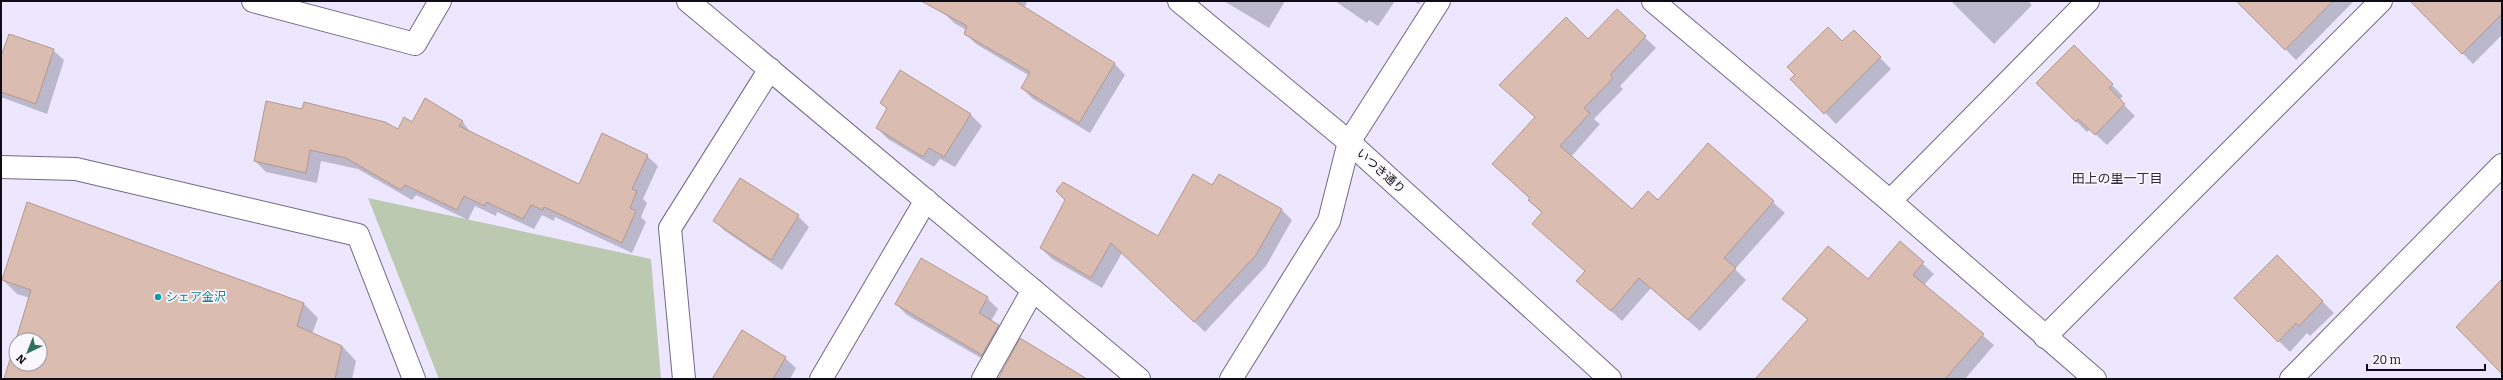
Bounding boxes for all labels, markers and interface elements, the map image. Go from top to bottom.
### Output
street label: いつき通り [1354,146,1408,196]
district label: 田上の里一丁目 [2071,171,2163,186]
place label: シェア金沢 [166,290,226,304]
marker: シェア金沢 [153,292,163,302]
north arrow [8,332,48,372]
scale bar [2367,346,2485,372]
text: N [14,351,29,367]
text: 20 m [2373,353,2402,367]

